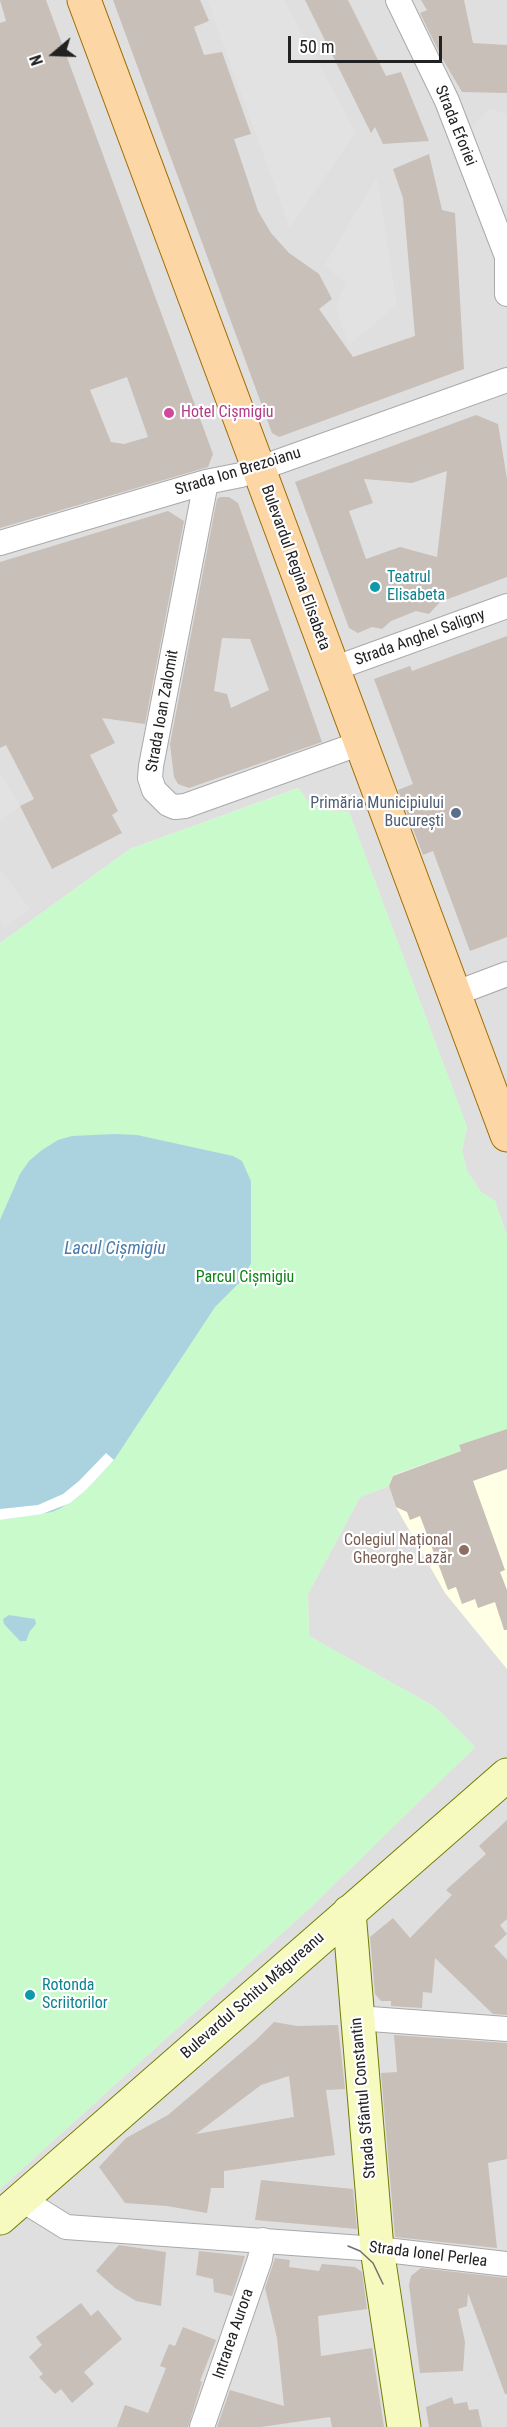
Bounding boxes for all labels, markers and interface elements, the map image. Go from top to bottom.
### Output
north arrow [24,24,84,84]
scale bar [291,24,446,62]
text: 50 m [299,36,334,57]
text: N [26,52,47,68]
street label: Strada Eforiei [430,83,480,169]
place label: Hotel Cișmigiu [181,403,274,423]
marker: Hotel Cișmigiu [162,406,176,420]
street label: Strada Ion Brezoianu [173,444,303,500]
street label: Bulevardul Regina Elisabeta [256,483,334,653]
place label: Teatrul Elisabeta [387,568,445,606]
marker: Teatrul Elisabeta [368,580,382,594]
street label: Strada Anghel Saligny [352,605,488,671]
street label: Strada Ioan Zalomit [143,648,183,774]
place label: Primăria Municipiului București [310,794,444,832]
marker: Primăria Municipiului București [449,806,463,820]
water label: Lacul Cișmigiu [64,1238,166,1260]
park label: Parcul Cișmigiu [196,1268,294,1288]
place label: Colegiul Național Gheorghe Lazăr [344,1531,452,1569]
marker: Colegiul Național Gheorghe Lazăr [457,1543,471,1557]
street label: Bulevardul Schitu Măgureanu [177,1929,329,2063]
place label: Rotonda Scriitorilor [42,1976,108,2014]
marker: Rotonda Scriitorilor [23,1988,37,2002]
street label: Strada Sfântul Constantin [347,2017,381,2179]
street label: Strada Ionel Perlea [368,2238,488,2272]
street label: Intrarea Aurora [210,2286,258,2382]

